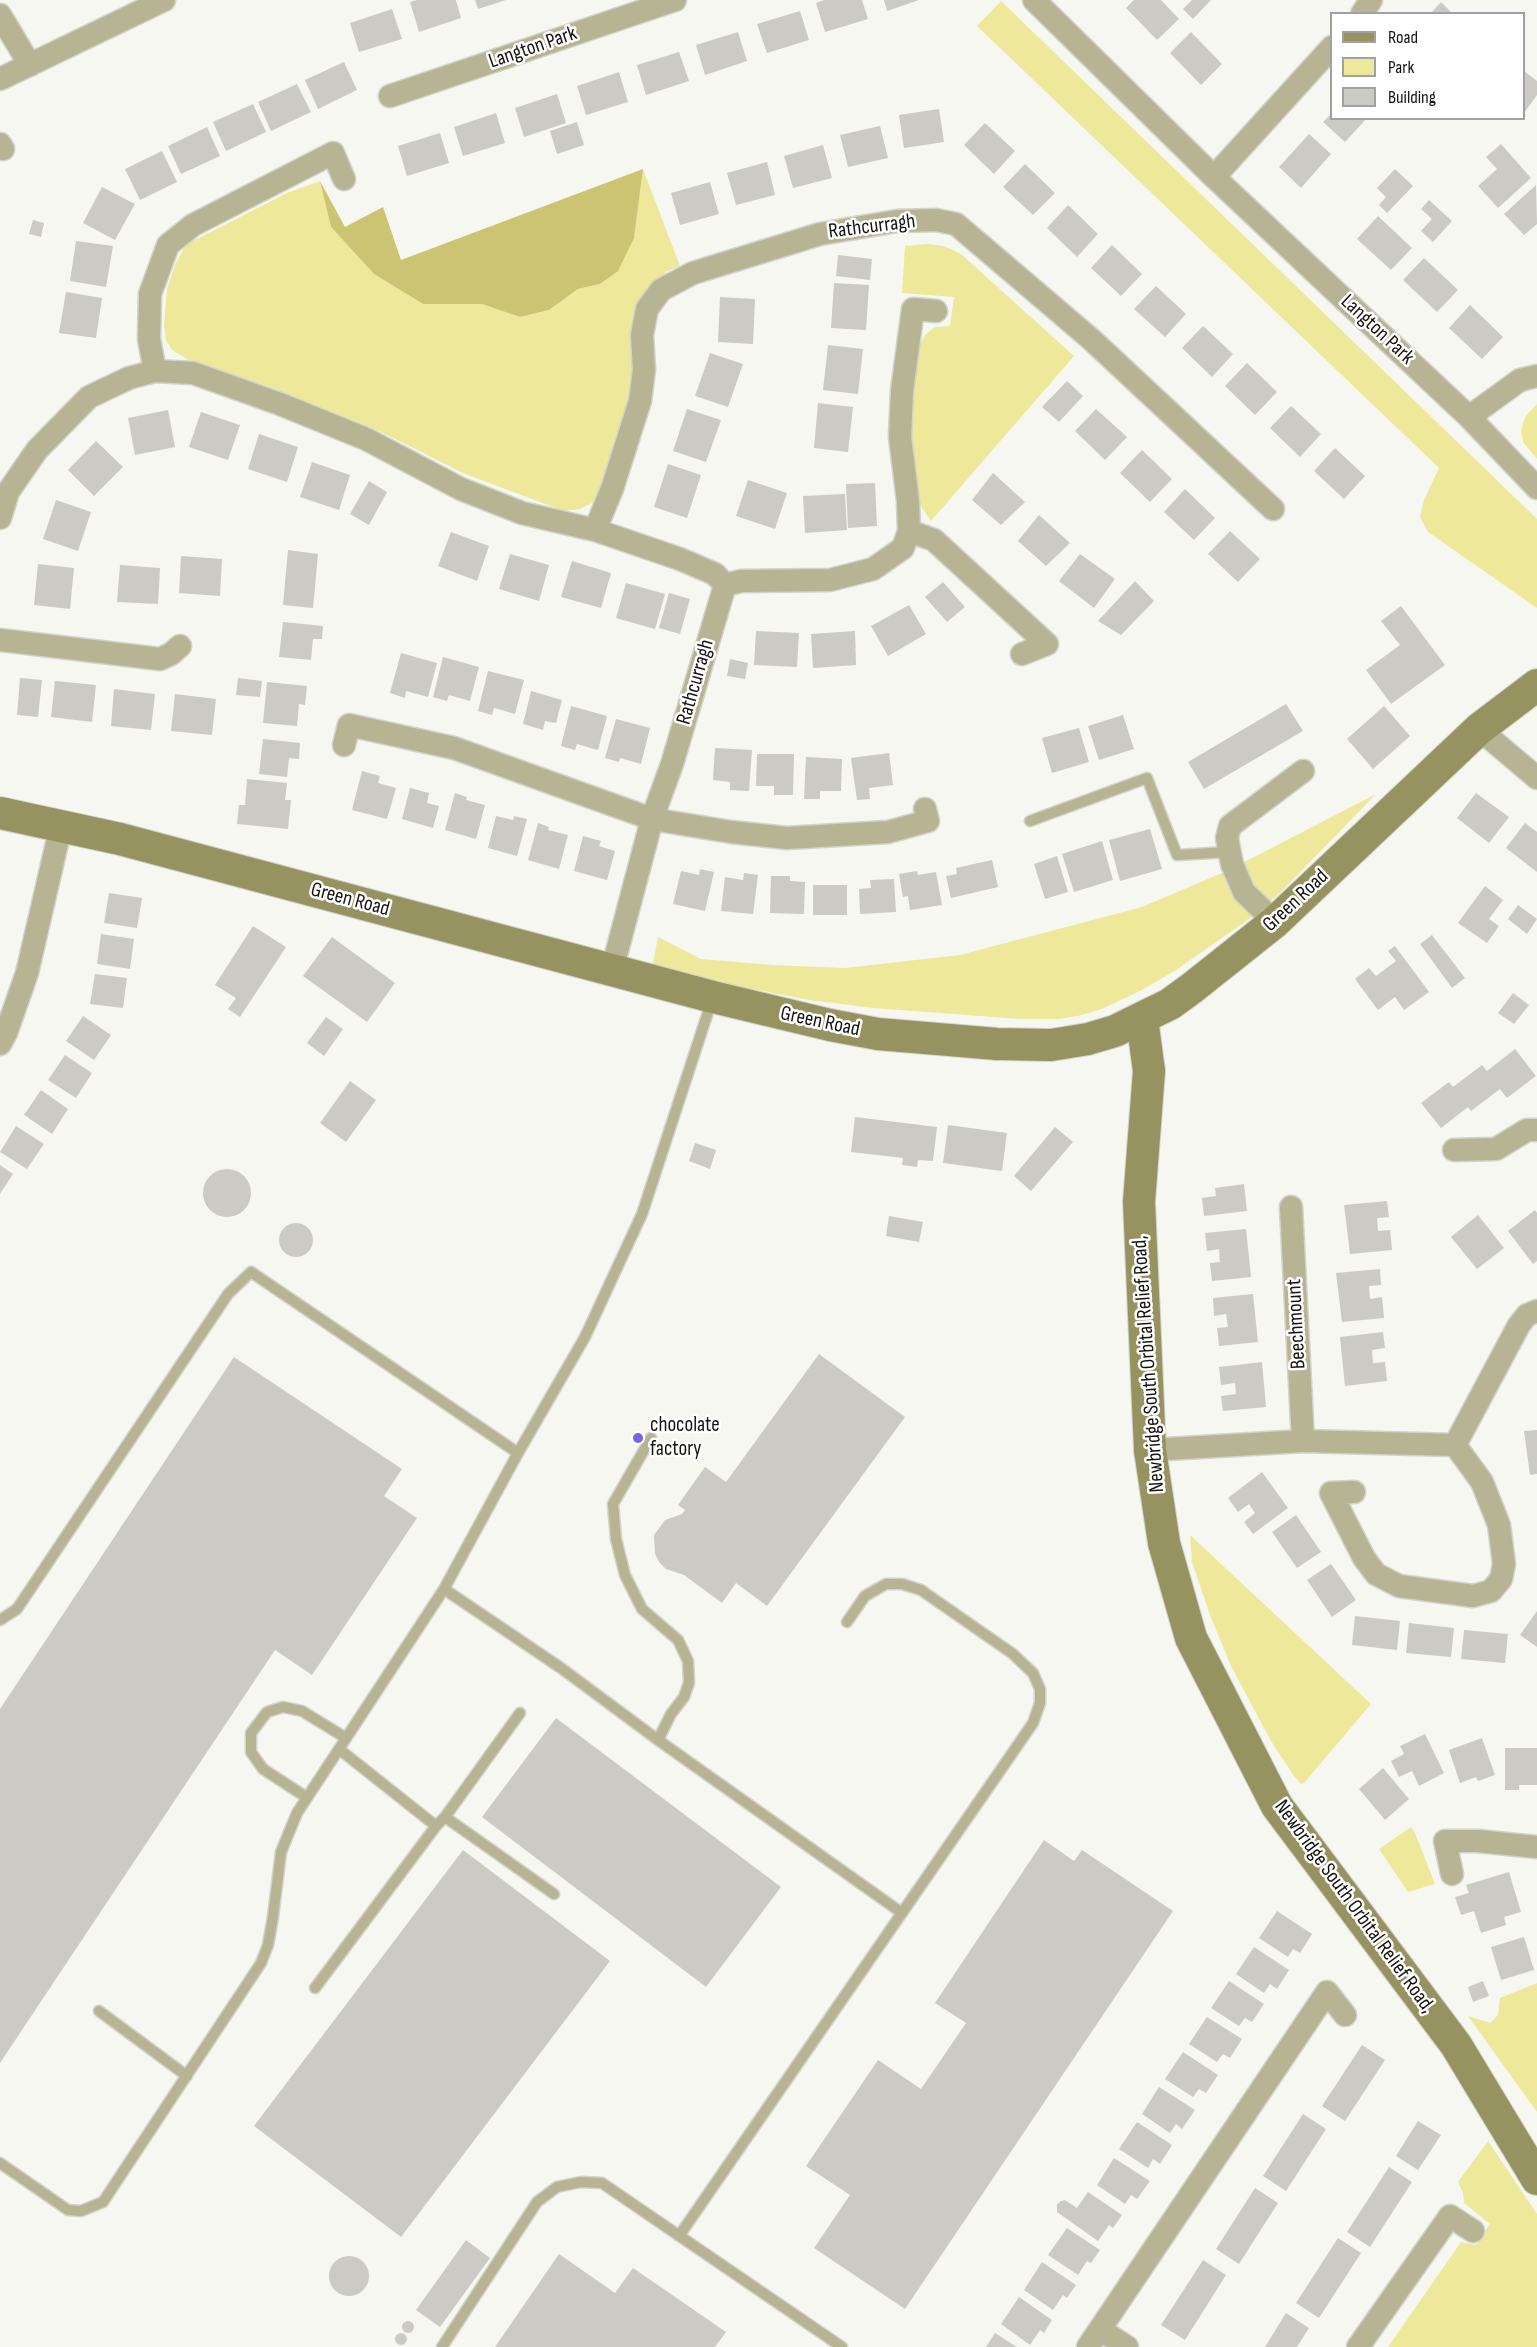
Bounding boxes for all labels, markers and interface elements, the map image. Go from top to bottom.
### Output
legend [1330,12,1525,120]
street label: Langton Park [486,21,580,75]
text: Road [1388,27,1418,48]
text: Park [1388,57,1414,78]
text: Building [1388,87,1436,108]
street label: Rathcurragh [827,209,917,245]
street label: Langton Park [1335,290,1419,370]
street label: Rathcurragh [672,637,720,727]
street label: Green Road [1258,864,1334,938]
street label: Green Road [308,877,392,923]
street label: Green Road [778,1001,862,1043]
street label: Newbridge South Orbital Relief Road, [1127,1235,1171,1493]
street label: Beechmount [1282,1278,1312,1370]
place label: chocolate factory [650,1413,720,1463]
marker: chocolate factory [631,1431,645,1445]
street label: Newbridge South Orbital Relief Road, [1268,1796,1440,2018]

